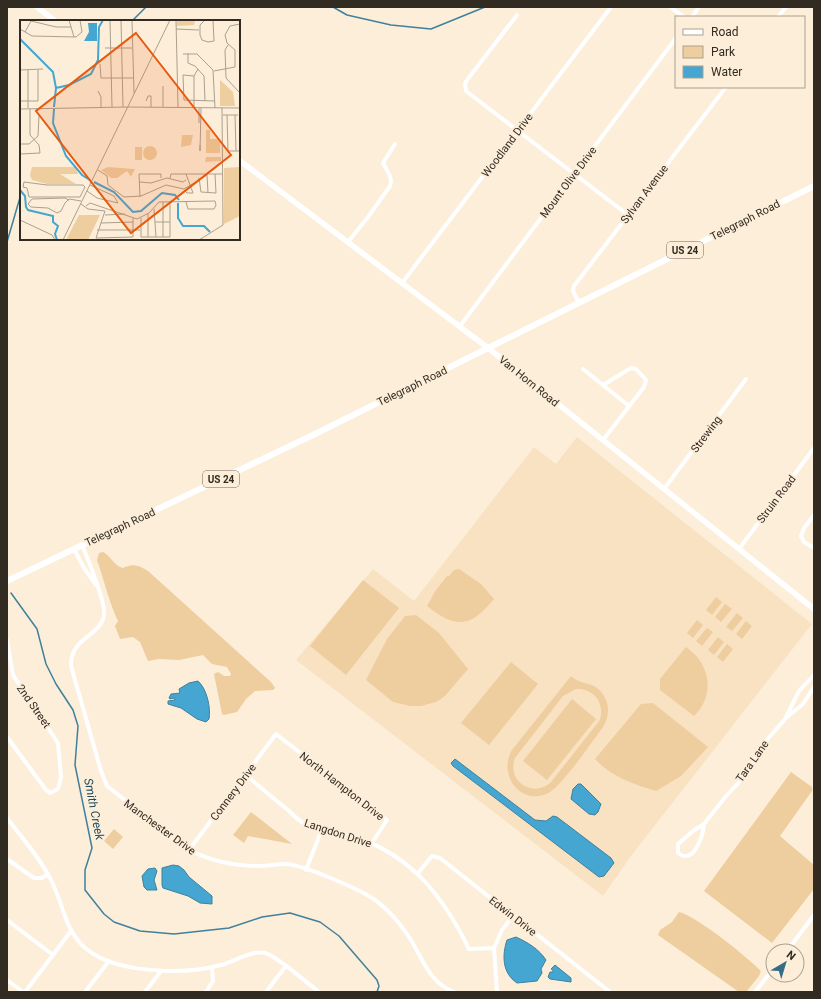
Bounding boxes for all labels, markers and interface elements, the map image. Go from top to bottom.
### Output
legend [675,16,805,88]
inset map [20,20,240,240]
text: Road [711,25,739,39]
text: Park [711,45,736,59]
text: Water [711,65,742,79]
street label: Woodland Drive [479,111,536,180]
street label: Mount Olive Drive [537,144,600,220]
street label: Sylvan Avenue [618,162,671,226]
street label: Telegraph Road [708,197,782,244]
road number: US 24 [667,242,703,258]
street label: Van Horn Road [496,353,561,410]
street label: Telegraph Road [375,364,449,409]
street label: Strewing [688,413,724,455]
road number: US 24 [203,471,239,487]
street label: Struin Road [754,473,799,526]
street label: Telegraph Road [83,505,158,549]
street label: 2nd Street [14,682,54,731]
street label: Tara Lane [733,738,772,785]
street label: North Hampton Drive [297,749,387,823]
street label: Connery Drive [208,761,259,823]
water label: Smith Creek [81,777,107,842]
street label: Manchester Drive [121,797,198,858]
street label: Langdon Drive [302,816,373,851]
street label: Edwin Drive [486,894,539,939]
north arrow [765,943,805,983]
text: N [784,948,798,963]

